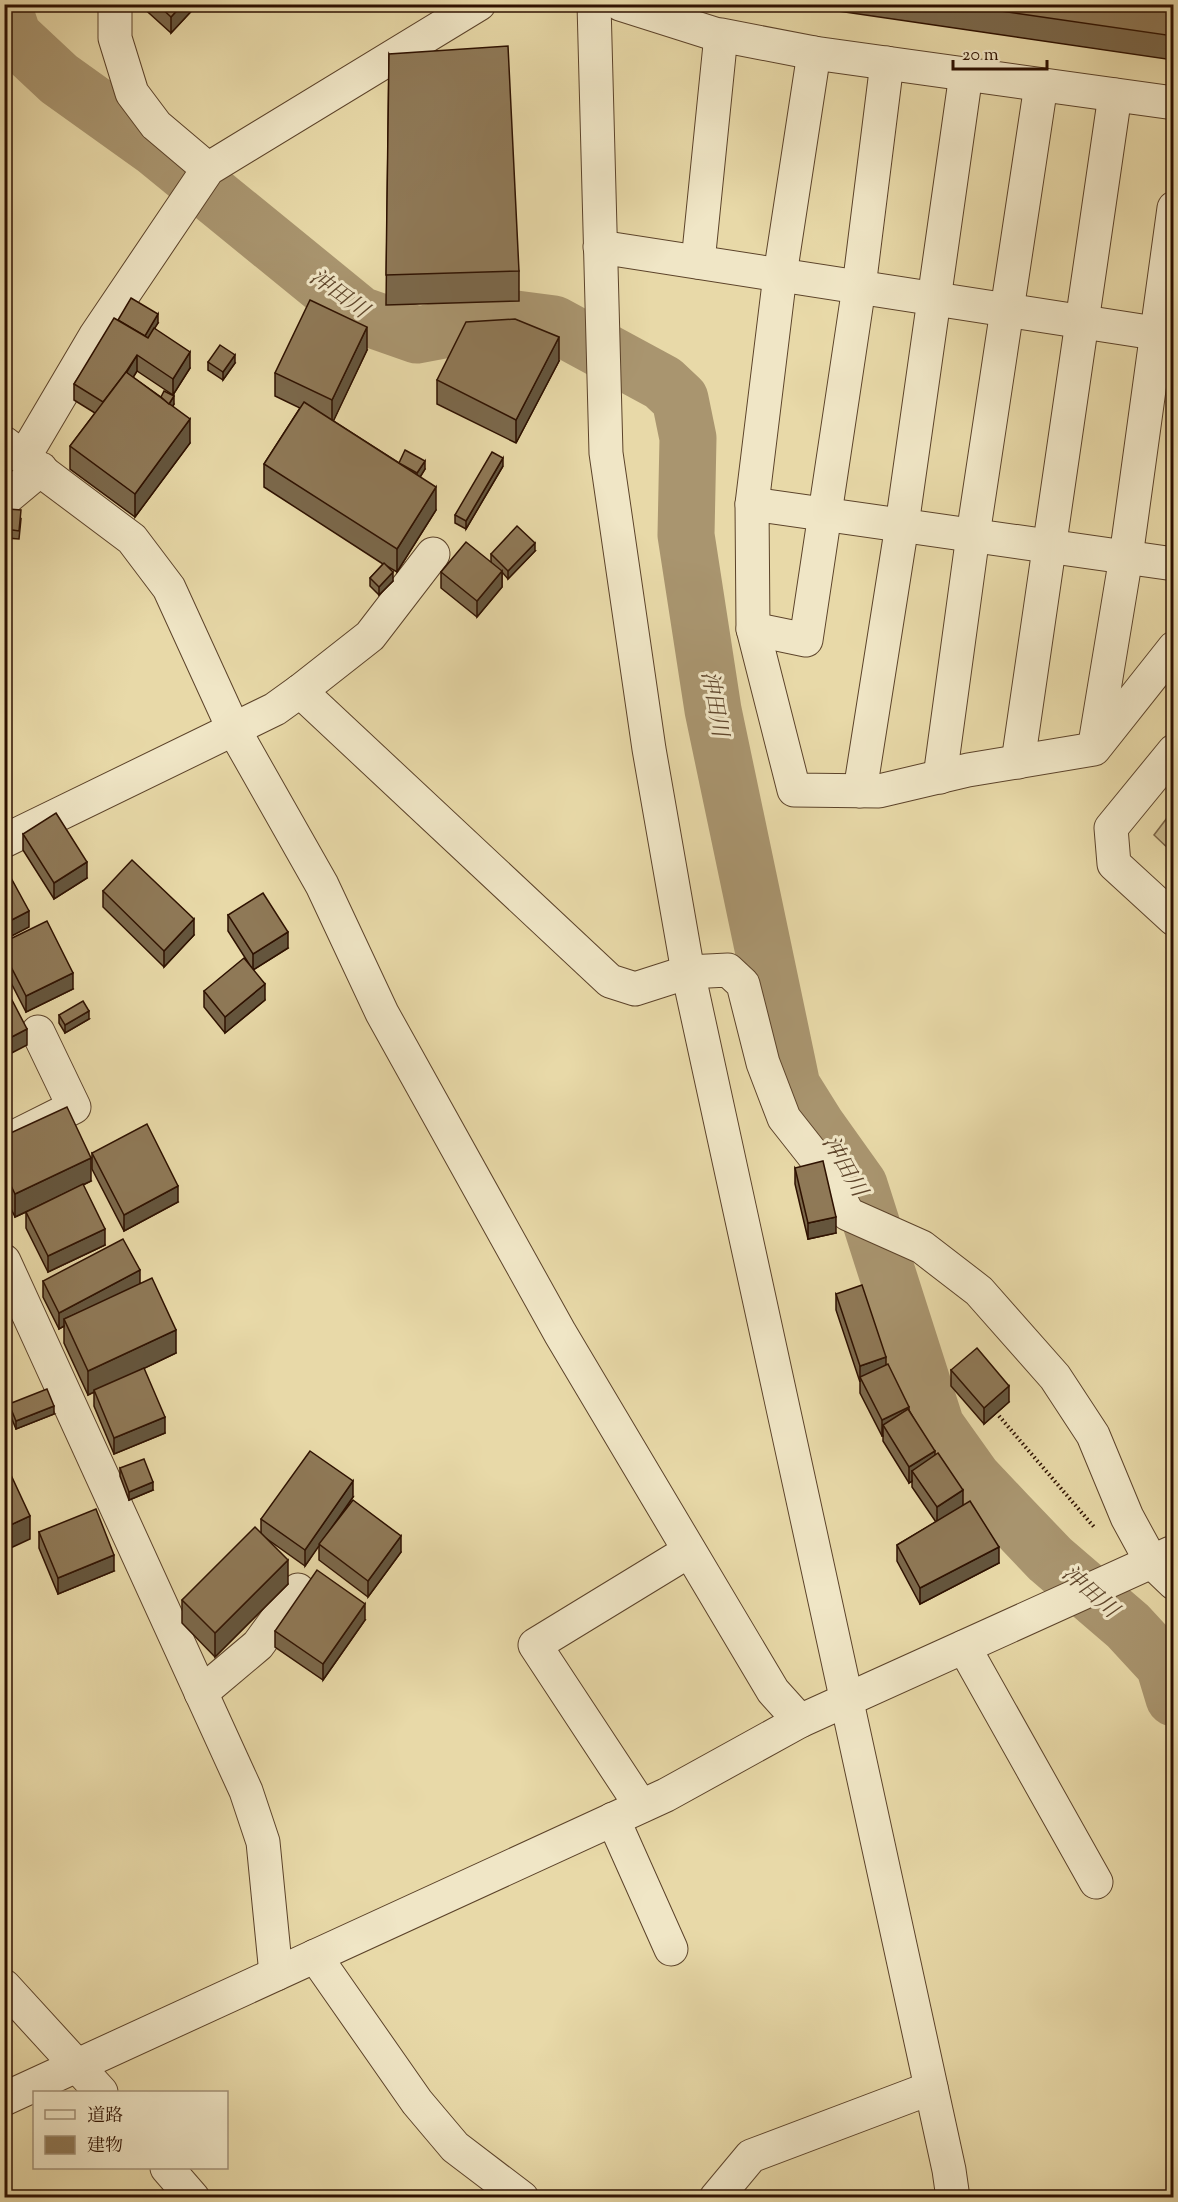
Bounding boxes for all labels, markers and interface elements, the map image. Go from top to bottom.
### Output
scale bar [953,33,1048,71]
text: 20 m [962,43,999,69]
water label: 沖田川 [302,263,376,329]
water label: 沖田川 [692,669,735,741]
water label: 沖田川 [813,1130,874,1205]
water label: 沖田川 [1054,1559,1126,1628]
legend [33,2091,228,2169]
text: 道路 [87,2104,123,2130]
text: 建物 [87,2134,123,2160]

